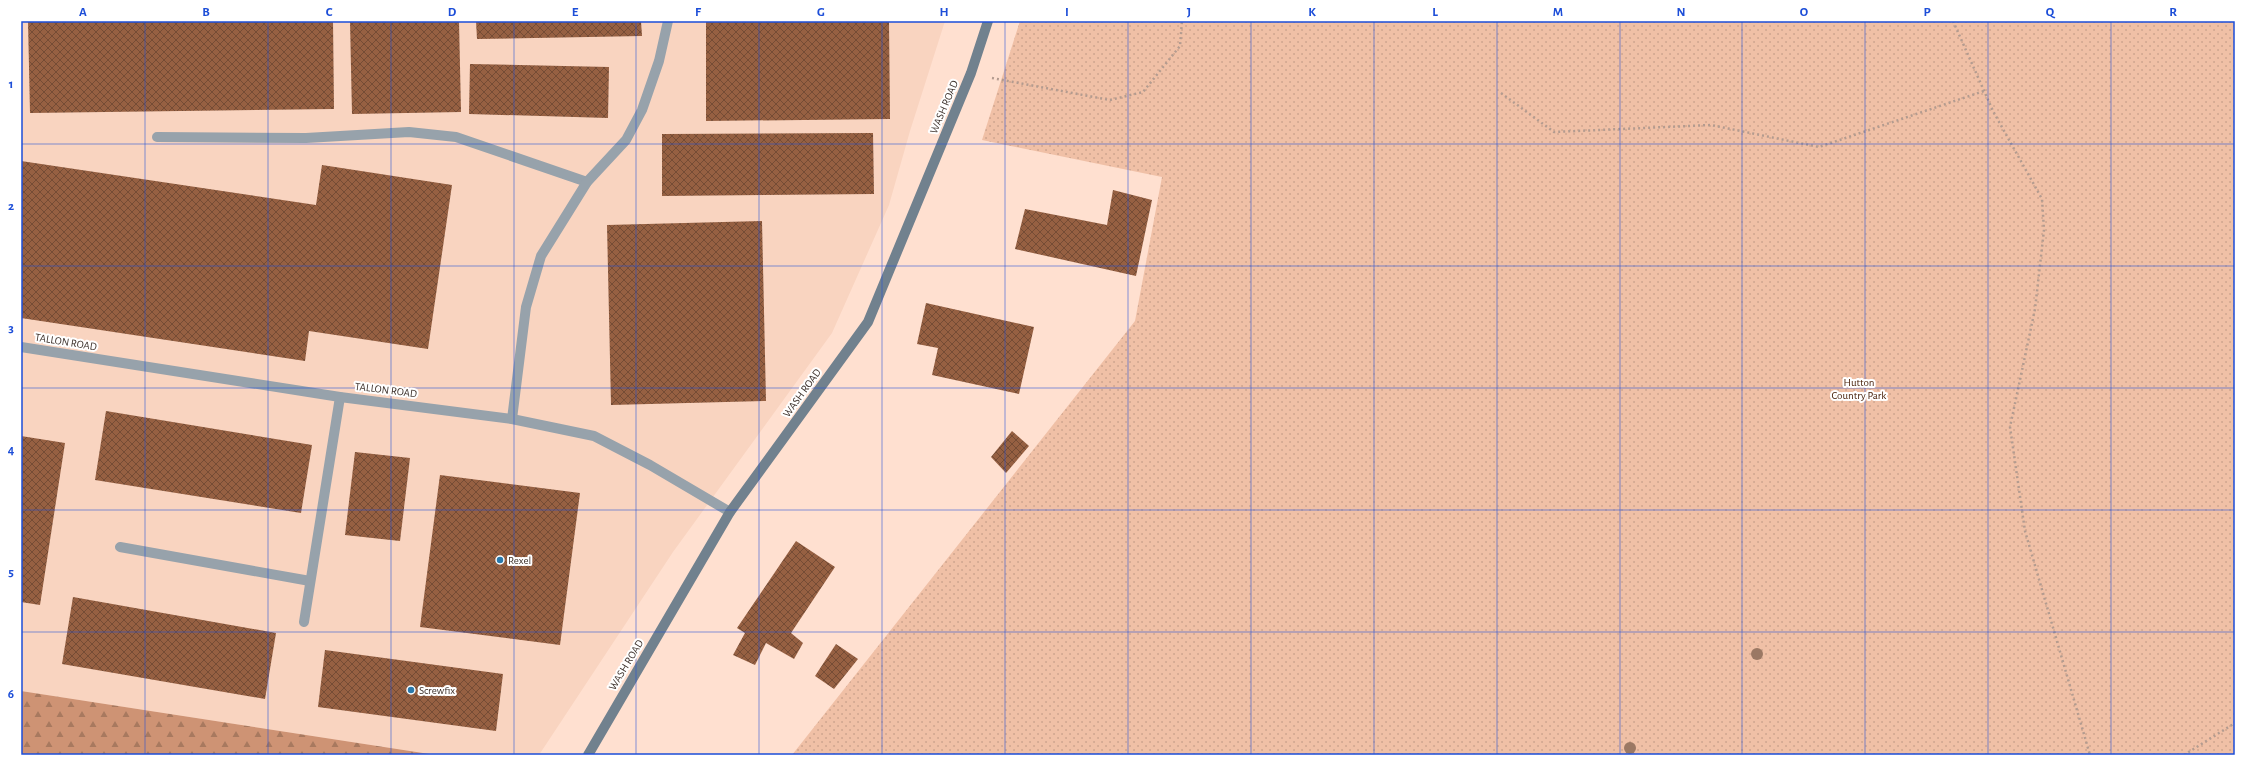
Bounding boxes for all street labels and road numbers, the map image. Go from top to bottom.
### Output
street label: WASH ROAD [928,79,960,135]
street label: TALLON ROAD [34,332,98,352]
street label: WASH ROAD [781,367,823,419]
street label: TALLON ROAD [354,381,418,399]
street label: WASH ROAD [607,638,645,692]

